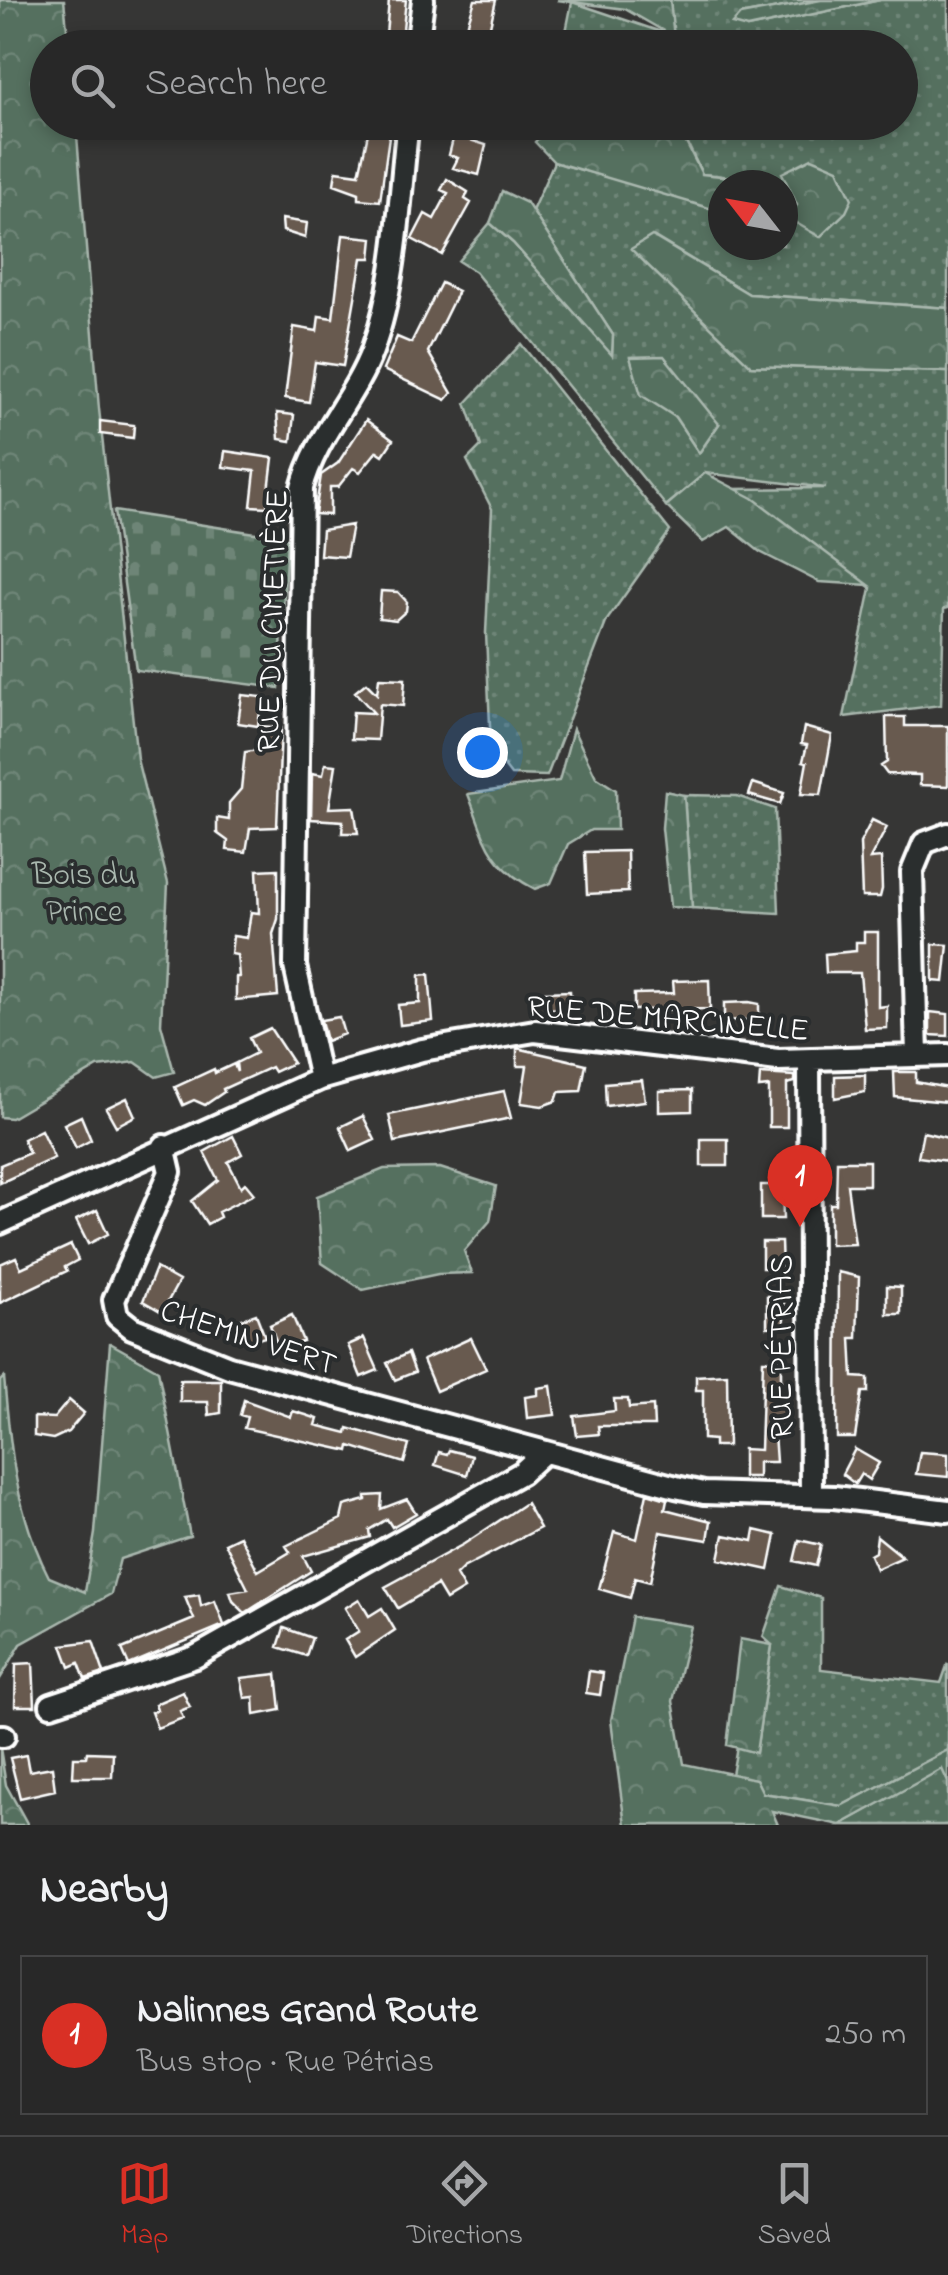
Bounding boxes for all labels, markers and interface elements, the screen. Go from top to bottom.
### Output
search box [30,30,918,140]
text: Search here [145,57,327,113]
icon: search [65,58,120,113]
north arrow [708,170,798,260]
street label: RUE DU CIMETIÈRE [246,489,303,753]
your location [457,727,508,778]
park label: Bois du Prince [31,853,136,937]
street label: RUE DE MARCINELLE [525,985,810,1056]
pin: 1 [768,1144,832,1227]
street label: RUE PÉTRIAS [760,1254,807,1440]
street label: CHEMIN VERT [154,1289,342,1390]
text: Nearby [40,1860,168,1921]
text: Nalinnes Grand Route [137,1984,478,2040]
text: 1 [69,2012,80,2059]
text: 250 m [825,2012,906,2059]
text: Bus stop · Rue Pétrias [137,2040,434,2087]
tab: Map [117,2156,172,2257]
tab: Directions [407,2156,523,2257]
tab: Saved [758,2156,831,2257]

